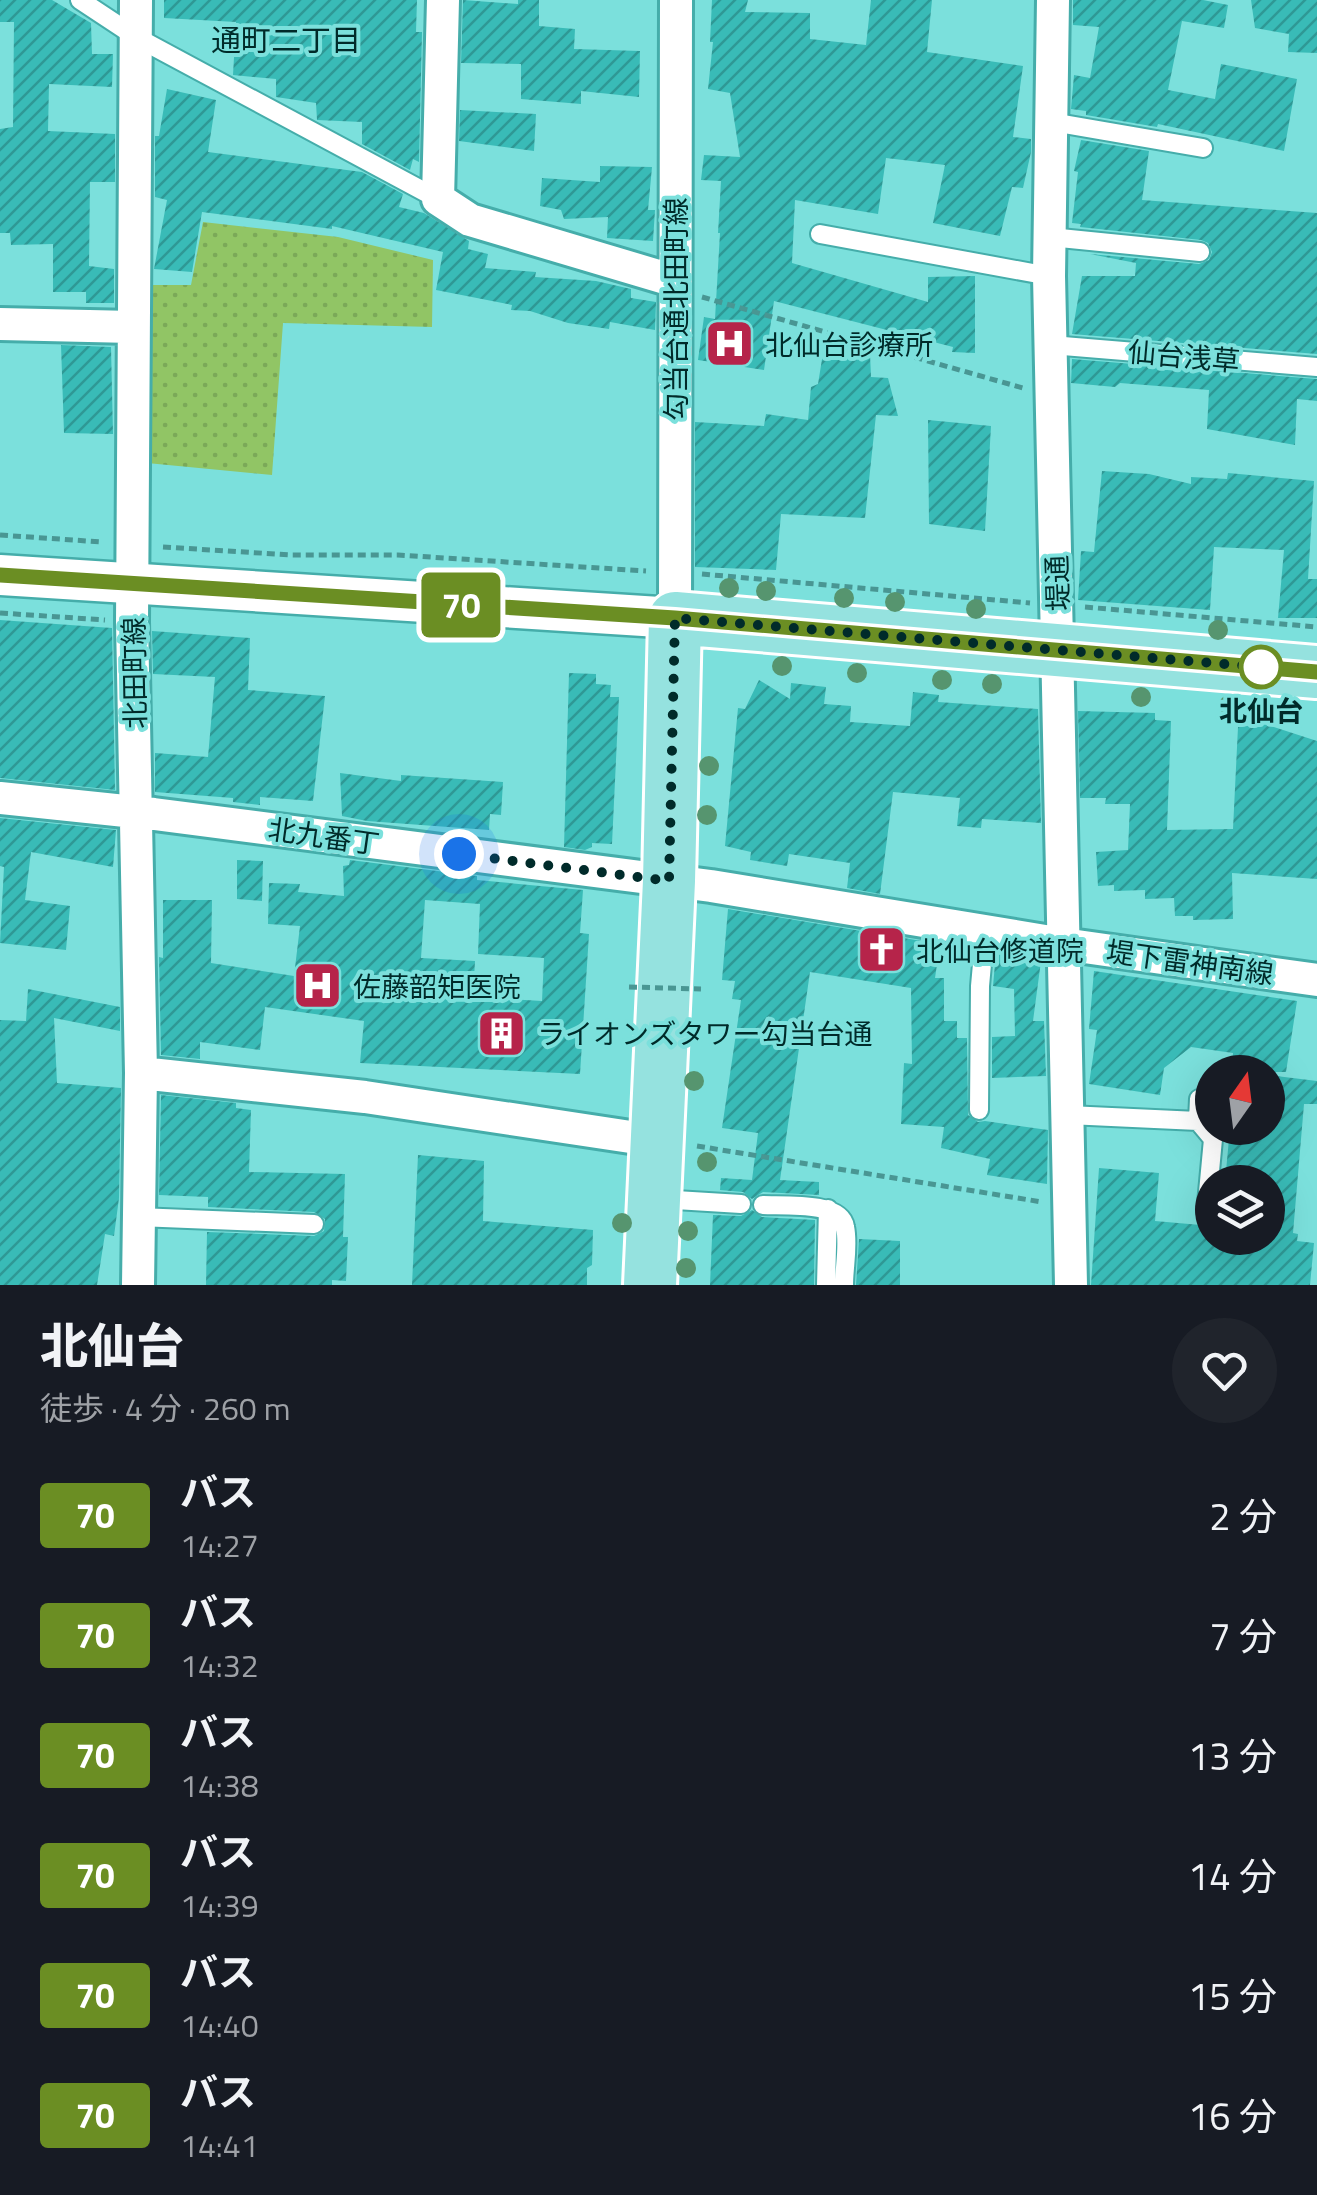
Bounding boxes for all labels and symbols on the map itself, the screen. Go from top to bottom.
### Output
district label: 通町二丁目 [211,17,361,63]
street label: 勾当台通北田町線 [654,197,697,421]
hospital icon: 北仙台診療所 [704,318,756,370]
place label: 北仙台診療所 [765,323,933,366]
street label: 仙台浅草 [1126,330,1242,382]
street label: 堤通 [1035,554,1079,612]
line badge: 70 [416,572,506,638]
street label: 北田町線 [112,617,156,729]
marker: 北仙台 [1240,646,1282,688]
place label: 北仙台 [1219,689,1303,732]
street label: 北九番丁 [266,807,382,865]
your location [434,829,484,879]
church icon: 北仙台修道院 [855,924,907,976]
place label: 北仙台修道院 [916,929,1084,972]
street label: 堤下雷神南線 [1104,929,1276,995]
hospital icon: 佐藤韶矩医院 [292,960,344,1012]
place label: 佐藤韶矩医院 [353,965,521,1008]
building icon: ライオンズタワー勾当台通 [476,1007,528,1059]
place label: ライオンズタワー勾当台通 [537,1012,872,1055]
north arrow [1195,1055,1285,1145]

